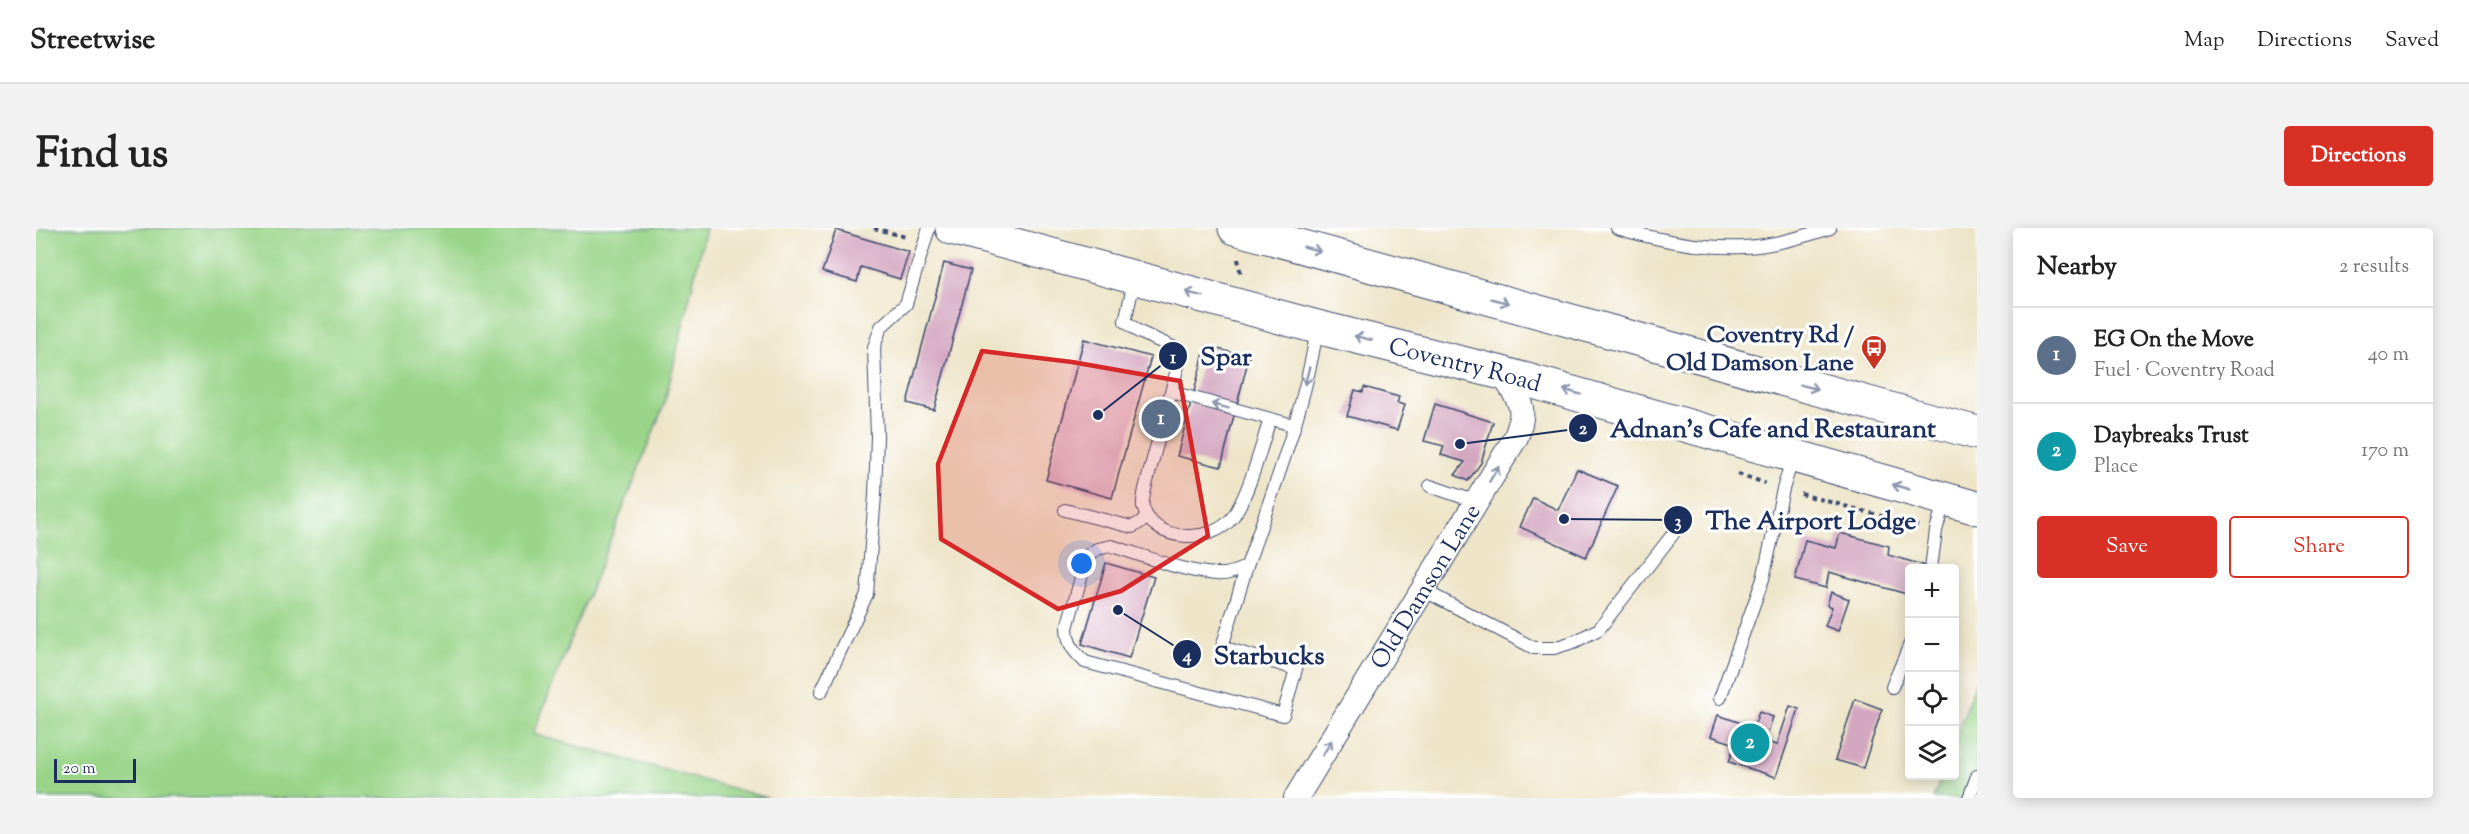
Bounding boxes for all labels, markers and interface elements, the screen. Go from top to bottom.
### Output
text: Streetwise [30,21,155,61]
text: Map [2184,26,2224,56]
text: Directions [2257,26,2352,56]
text: Saved [2385,26,2439,56]
text: Find us [36,126,168,186]
button: Directions [2284,126,2433,186]
one-way arrow [1302,244,1321,255]
text: Nearby [2037,249,2117,286]
text: 2 results [2339,253,2409,282]
one-way arrow [1185,287,1204,299]
one-way arrow [1490,296,1509,307]
place label: Coventry Rd / Old Damson Lane [1666,319,1854,381]
text: EG On the Move [2094,325,2254,357]
street label: Coventry Road [1385,330,1545,402]
one-way arrow [1354,332,1373,344]
bus stop icon: Coventry Rd / Old Damson Lane [1859,333,1889,371]
callout: Spar [1158,334,1264,378]
text: Spar [1200,340,1252,377]
text: 1 [2053,341,2060,370]
text: 40 m [2368,341,2409,370]
text: 1 [1170,346,1177,372]
text: Fuel · Coventry Road [2094,357,2275,386]
one-way arrow [1301,366,1312,385]
one-way arrow [1799,382,1818,394]
one-way arrow [1563,386,1582,398]
pin: 1 [1142,396,1180,441]
one-way arrow [1211,400,1230,411]
callout: Adnan's Cafe and Restaurant [1568,406,1948,450]
text: Adnan's Cafe and Restaurant [1610,412,1936,449]
text: 2 [1579,417,1588,443]
text: Daybreaks Trust [2094,421,2249,453]
text: 2 [2052,437,2061,466]
text: 170 m [2361,437,2409,466]
text: Place [2094,453,2138,482]
one-way arrow [1488,466,1500,483]
one-way arrow [1891,481,1910,492]
street label: Old Damson Lane [1363,498,1490,676]
callout: The Airport Lodge [1663,498,1928,542]
text: The Airport Lodge [1706,504,1916,541]
text: 3 [1674,510,1682,536]
button: Save [2037,516,2217,578]
button: Share [2229,516,2409,578]
your location [1067,549,1096,578]
map controls [1905,564,1959,780]
button: + [1905,564,1959,618]
button: − [1905,618,1959,672]
callout: Starbucks [1172,632,1337,676]
text: Starbucks [1214,639,1324,676]
text: 4 [1181,644,1192,670]
button: locate [1905,672,1959,726]
pin: 2 [1730,720,1770,766]
button: layers [1905,726,1959,780]
one-way arrow [1321,740,1333,757]
scale bar [54,756,136,784]
text: 20 m [63,758,96,781]

